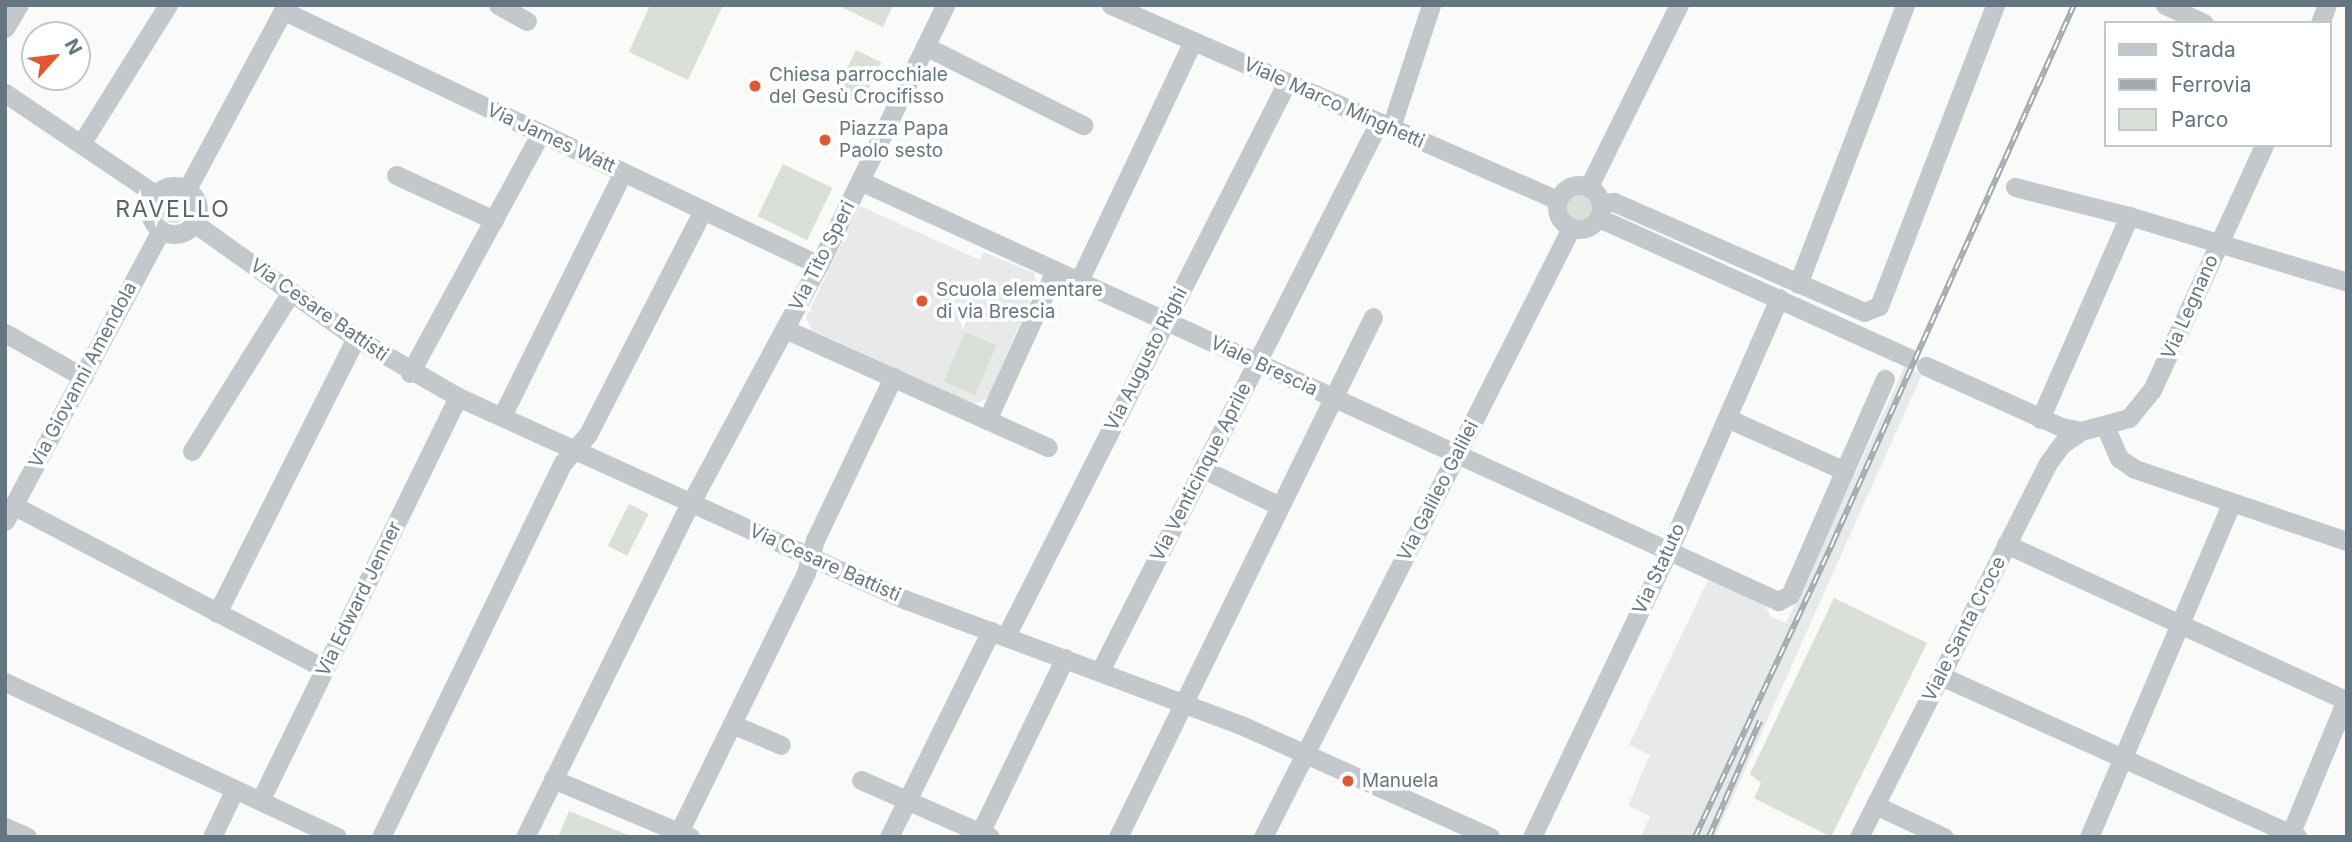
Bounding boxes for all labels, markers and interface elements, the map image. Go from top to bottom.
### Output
north arrow [21,21,91,91]
legend [2104,21,2331,147]
text: N [60,35,87,59]
text: Strada [2171,37,2236,62]
street label: Viale Marco Minghetti [1240,53,1428,153]
place label: Chiesa parrocchiale del Gesù Crocifisso [769,64,948,108]
text: Ferrovia [2171,72,2251,97]
marker: Chiesa parrocchiale del Gesù Crocifisso [747,78,763,94]
street label: Via James Watt [483,98,619,178]
text: Parco [2171,107,2228,132]
place label: Piazza Papa Paolo sesto [839,118,949,162]
marker: Piazza Papa Paolo sesto [817,132,833,148]
district label: RAVELLO [116,195,230,223]
street label: Via Tito Speri [785,197,859,315]
street label: Via Legnano [2157,251,2223,363]
street label: Via Cesare Battisti [246,254,392,366]
street label: Via Giovanni Amendola [24,278,142,472]
place label: Scuola elementare di via Brescia [936,279,1103,323]
street label: Via Augusto Righi [1100,283,1192,435]
marker: Scuola elementare di via Brescia [914,293,930,309]
street label: Viale Brescia [1207,331,1321,401]
street label: Via Venticinque Aprile [1146,379,1256,565]
street label: Via Galileo Galilei [1393,417,1483,565]
street label: Via Edward Jenner [312,518,406,680]
street label: Via Cesare Battisti [746,519,904,607]
street label: Via Statuto [1628,520,1690,618]
street label: Viale Santa Croce [1918,553,2010,705]
place label: Manuela [1362,770,1439,792]
marker: Manuela [1340,773,1356,789]

